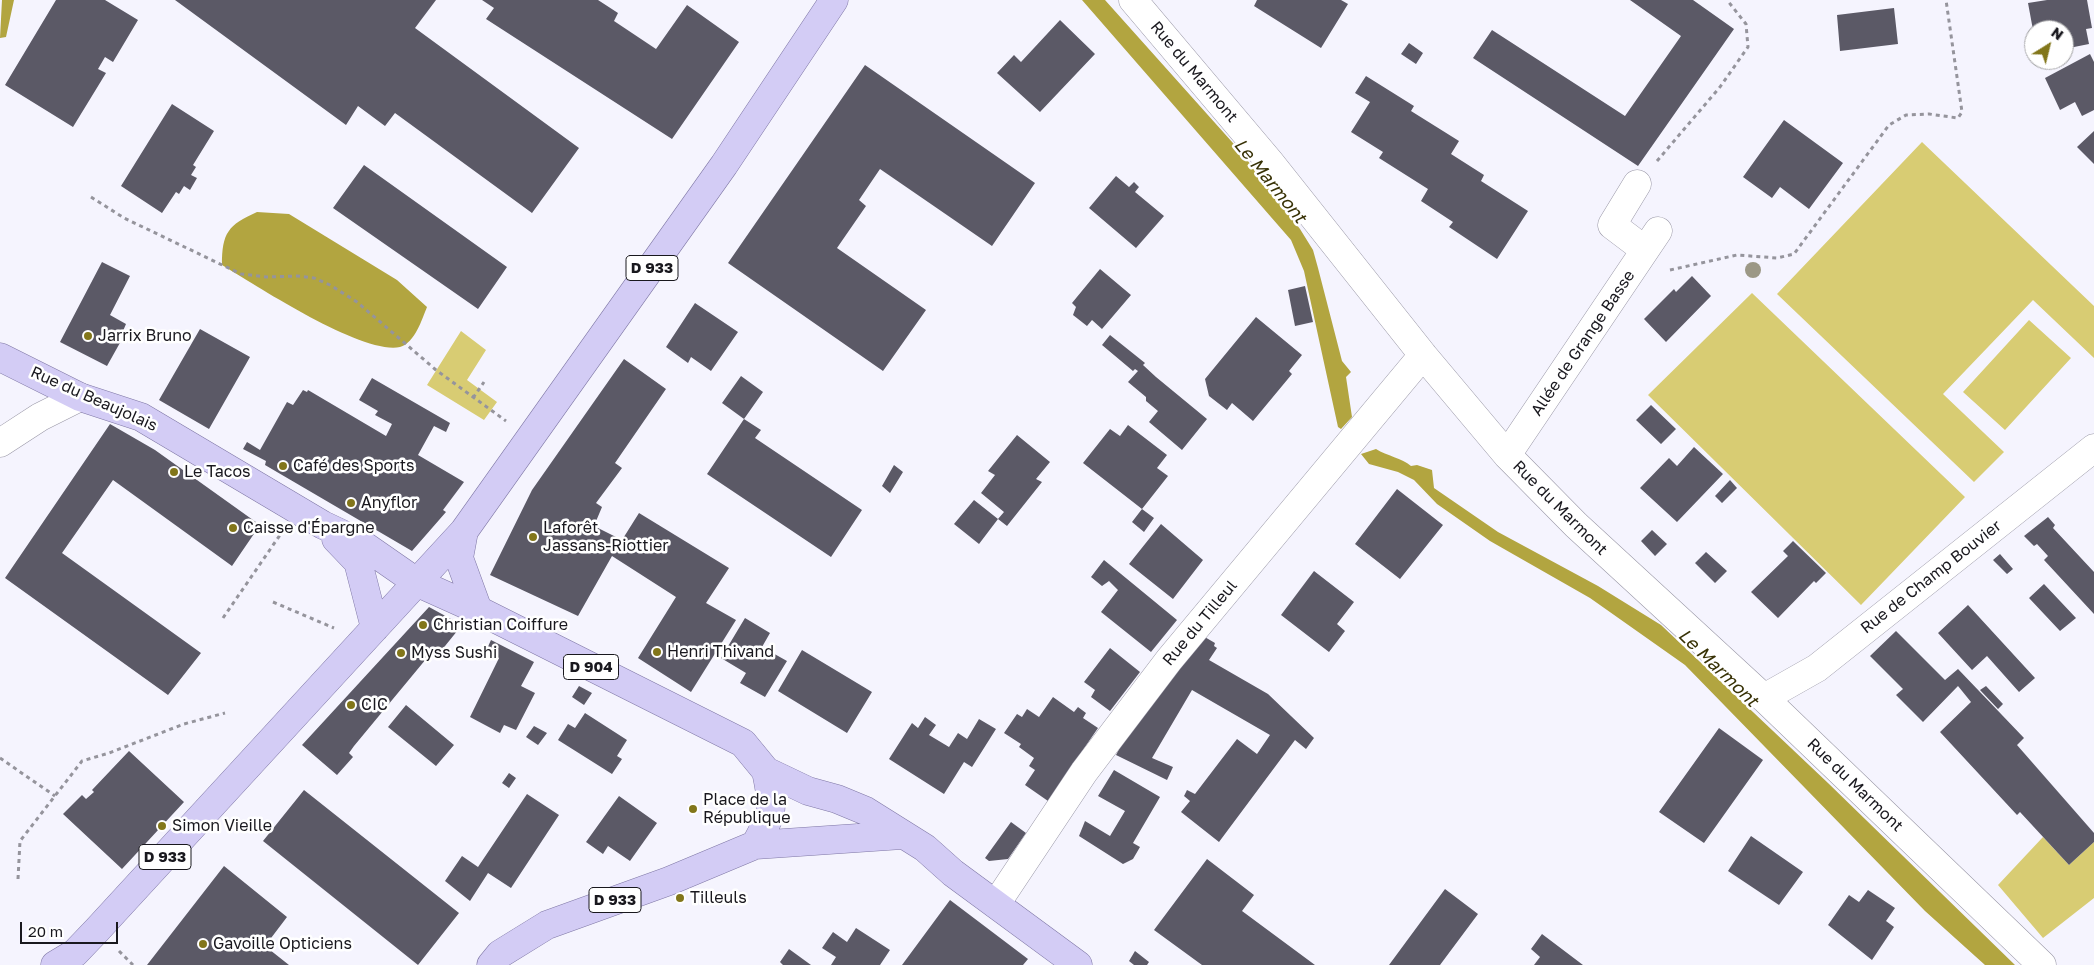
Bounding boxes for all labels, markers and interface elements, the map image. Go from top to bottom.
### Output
street label: Rue du Marmont [1146,18,1242,126]
north arrow [2024,20,2074,70]
text: N [2048,23,2067,43]
water label: Le Marmont [1229,134,1311,228]
road number: D 933 [626,256,678,280]
street label: Allée de Grange Basse [1527,267,1639,419]
place label: Jarrix Bruno [98,326,192,346]
marker: Jarrix Bruno [82,330,94,342]
street label: Rue du Beaujolais [28,362,160,436]
place label: Café des Sports [293,456,415,476]
street label: Rue du Marmont [1509,457,1611,559]
marker: Café des Sports [277,460,289,472]
place label: Le Tacos [184,462,251,482]
marker: Le Tacos [168,466,180,478]
place label: Anyflor [361,493,417,513]
marker: Anyflor [345,497,357,509]
street label: Rue de Champ Bouvier [1857,516,2005,638]
place label: Caisse d'Épargne [243,518,374,538]
place label: Laforêt Jassans-Riottier [543,518,669,556]
marker: Caisse d'Épargne [227,522,239,534]
marker: Laforêt Jassans-Riottier [527,531,539,543]
street label: Rue du Tilleul [1159,576,1241,670]
place label: Christian Coiffure [433,615,568,635]
marker: Christian Coiffure [417,619,429,631]
water label: Le Marmont [1674,625,1762,711]
place label: Henri Thivand [667,642,774,662]
place label: Myss Sushi [411,643,497,663]
marker: Henri Thivand [651,646,663,658]
marker: Myss Sushi [395,647,407,659]
road number: D 904 [564,654,618,680]
place label: CIC [361,695,388,715]
marker: CIC [345,699,357,711]
street label: Rue du Marmont [1803,734,1907,836]
place label: Place de la République [703,790,791,828]
marker: Place de la République [687,803,699,815]
place label: Simon Vieille [172,816,272,836]
marker: Simon Vieille [156,820,168,832]
road number: D 933 [139,844,191,870]
road number: D 933 [589,888,641,912]
place label: Tilleuls [690,888,747,908]
marker: Tilleuls [674,892,686,904]
scale bar [22,912,120,944]
text: 20 m [28,922,63,940]
place label: Gavoille Opticiens [213,934,352,954]
marker: Gavoille Opticiens [197,938,209,950]

